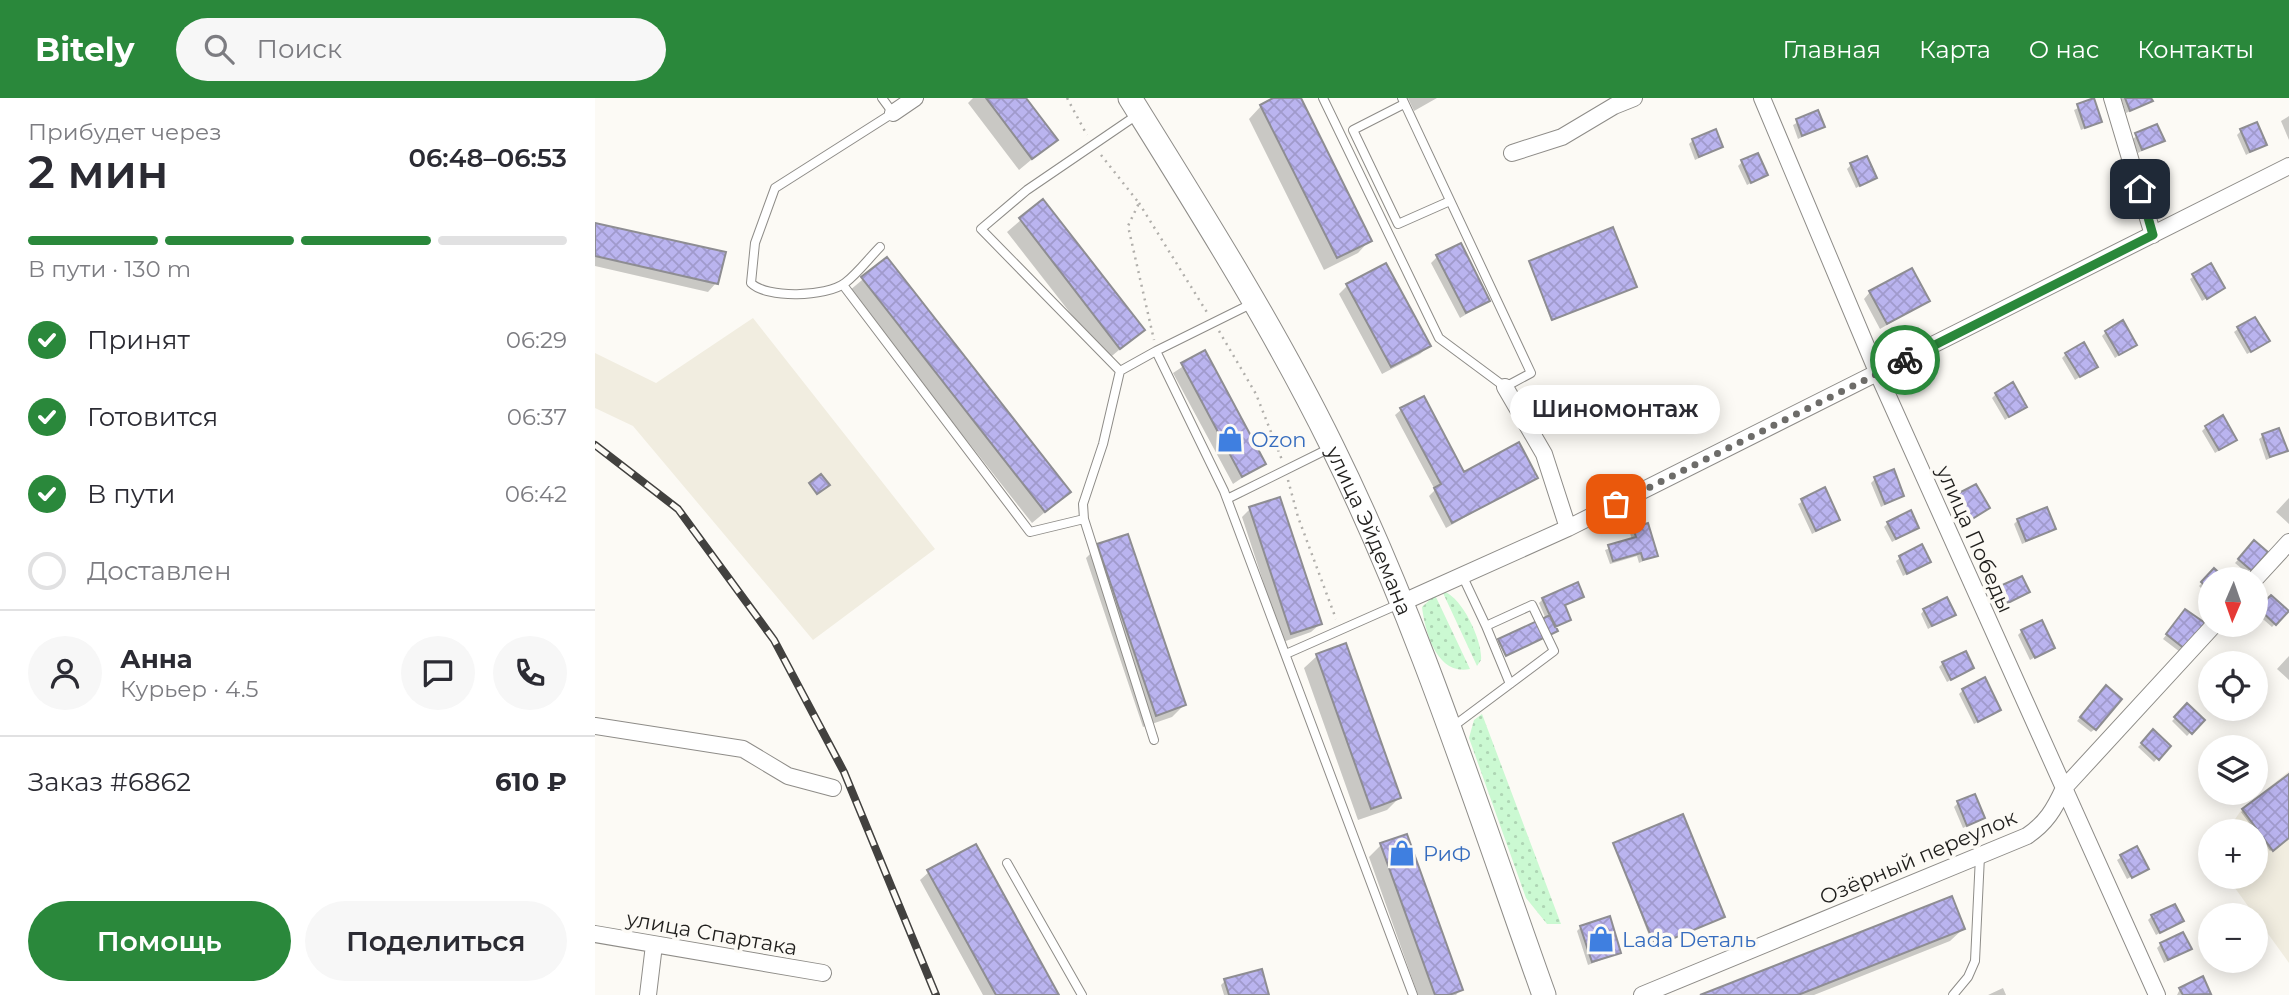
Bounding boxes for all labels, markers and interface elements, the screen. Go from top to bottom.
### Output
search box [176,18,666,81]
text: Bitely [35,29,134,69]
icon: search [200,30,238,68]
text: Поиск [256,33,342,65]
text: Главная [1783,35,1881,64]
text: Карта [1919,35,1991,64]
text: О нас [2029,35,2099,64]
text: Контакты [2137,35,2254,64]
text: Прибудет через [28,118,222,146]
text: 06:48–06:53 [409,142,567,174]
text: 2 мин [28,143,168,200]
pin [2110,159,2170,219]
icon: home [2121,170,2159,208]
text: В пути · 130 m [28,255,191,283]
icon: check [28,321,66,359]
text: Принят [87,324,190,356]
courier [1870,325,1940,395]
text: 06:29 [506,326,567,354]
icon: bike [1886,341,1924,379]
callout: Шиномонтаж [1511,385,1721,434]
text: Шиномонтаж [1531,395,1699,423]
icon: check [28,398,66,436]
text: Готовится [87,401,218,433]
text: 06:37 [507,403,567,431]
shop icon: Ozon [1215,424,1245,454]
place label: Ozon [1251,427,1307,452]
street label: улица Эйдемана [1321,441,1418,619]
street label: улица Победы [1931,461,2019,616]
pin [1586,474,1646,534]
icon: check [28,475,66,513]
text: В пути [87,478,176,510]
text: 06:42 [505,480,567,508]
icon: bag [1597,485,1635,523]
text: Доставлен [87,555,232,587]
north arrow [2198,567,2268,637]
map controls [2198,567,2268,973]
button: person [28,636,102,710]
button: chat [401,636,475,710]
button: phone [493,636,567,710]
text: Анна [120,643,193,675]
button: locate [2198,651,2268,721]
text: Курьер · 4.5 [120,675,259,703]
button: layers [2198,735,2268,805]
text: Заказ #6862 [28,766,191,798]
text: 610 ₽ [495,766,567,798]
street label: Озёрный переулок [1816,804,2020,910]
button: + [2198,819,2268,889]
shop icon: РиФ [1387,838,1417,868]
place label: РиФ [1423,841,1471,866]
button: Помощь [28,901,291,981]
button: Поделиться [305,901,567,981]
button: − [2198,903,2268,973]
street label: улица Спартака [624,906,799,960]
shop icon: Lada Dеталь [1586,924,1616,954]
place label: Lada Dеталь [1622,927,1756,952]

